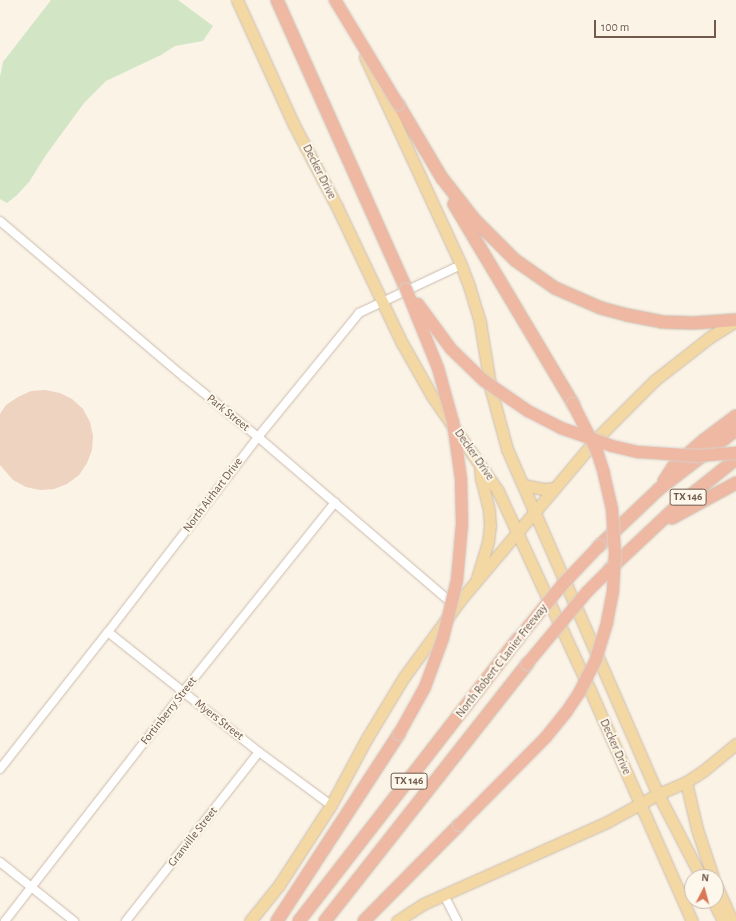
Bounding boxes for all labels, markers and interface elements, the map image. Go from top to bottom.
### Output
scale bar [596,12,718,38]
text: 100 m [601,21,629,33]
street label: Decker Drive [299,142,339,202]
street label: Park Street [204,391,252,435]
street label: Decker Drive [451,426,497,484]
street label: North Airhart Drive [180,455,246,535]
road number: TX 146 [669,488,707,506]
street label: North Robert C Lanier Freeway [453,601,551,721]
street label: Fortinberry Street [138,674,200,748]
street label: Myers Street [192,696,246,744]
street label: Decker Drive [596,717,634,777]
road number: TX 146 [390,772,428,790]
street label: Granville Street [165,804,221,870]
north arrow [684,869,724,909]
text: N [701,872,710,883]

